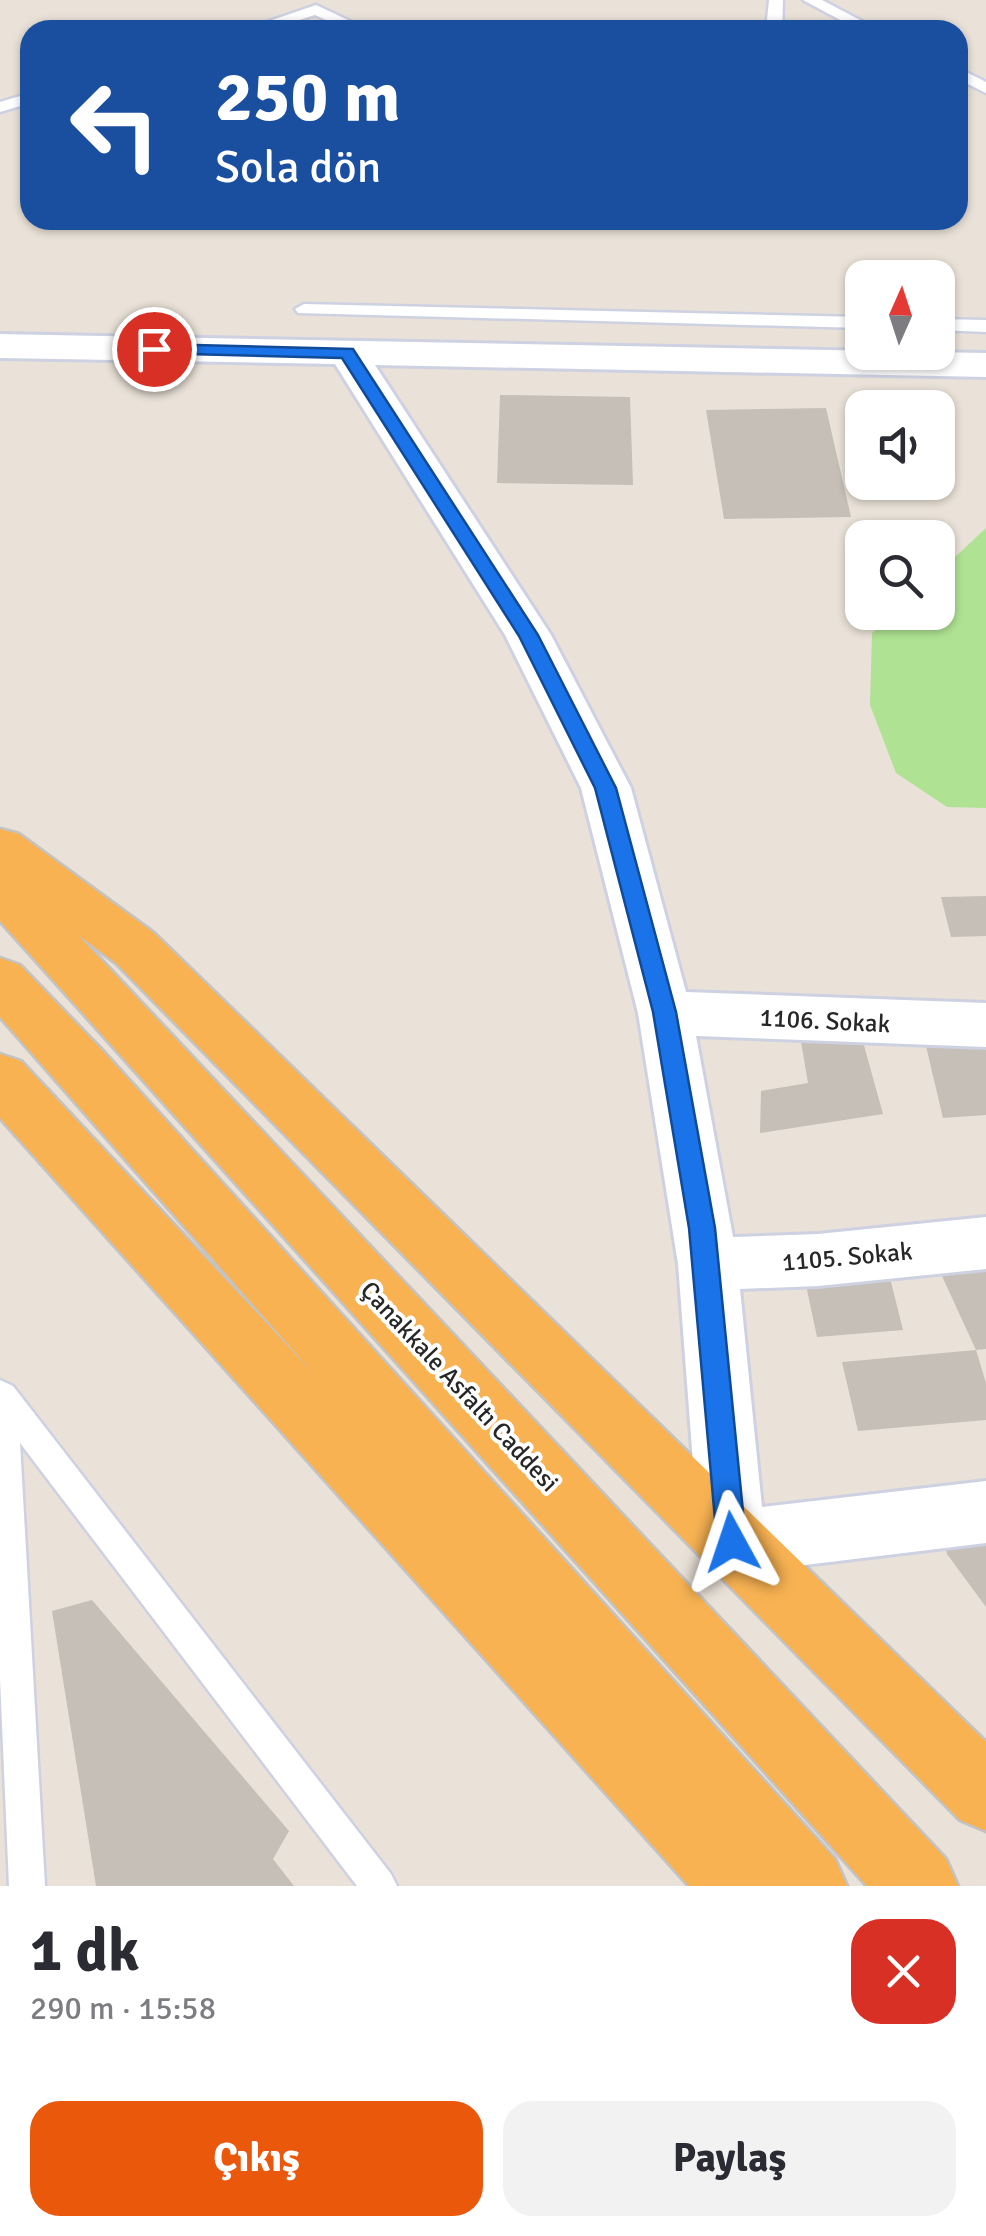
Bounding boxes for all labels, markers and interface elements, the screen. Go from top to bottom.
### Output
text: 250 m [215,54,400,140]
icon: left [50,60,180,190]
text: Sola dön [215,140,381,195]
north arrow [845,260,955,370]
map controls [845,260,955,630]
pin [112,307,197,392]
icon: arrive [127,322,182,377]
button: sound [845,390,955,500]
button: search [845,520,955,630]
street label: 1106. Sokak [759,1002,892,1039]
street label: 1105. Sokak [781,1235,914,1278]
street label: Çanakkale Asfaltı Caddesi [354,1275,565,1498]
position arrow [680,1490,784,1594]
text: 1 dk [30,1914,139,1988]
button: close [851,1919,956,2024]
text: 290 m · 15:58 [30,1989,216,2028]
button: Çıkış [30,2101,483,2216]
button: Paylaş [503,2101,956,2216]

